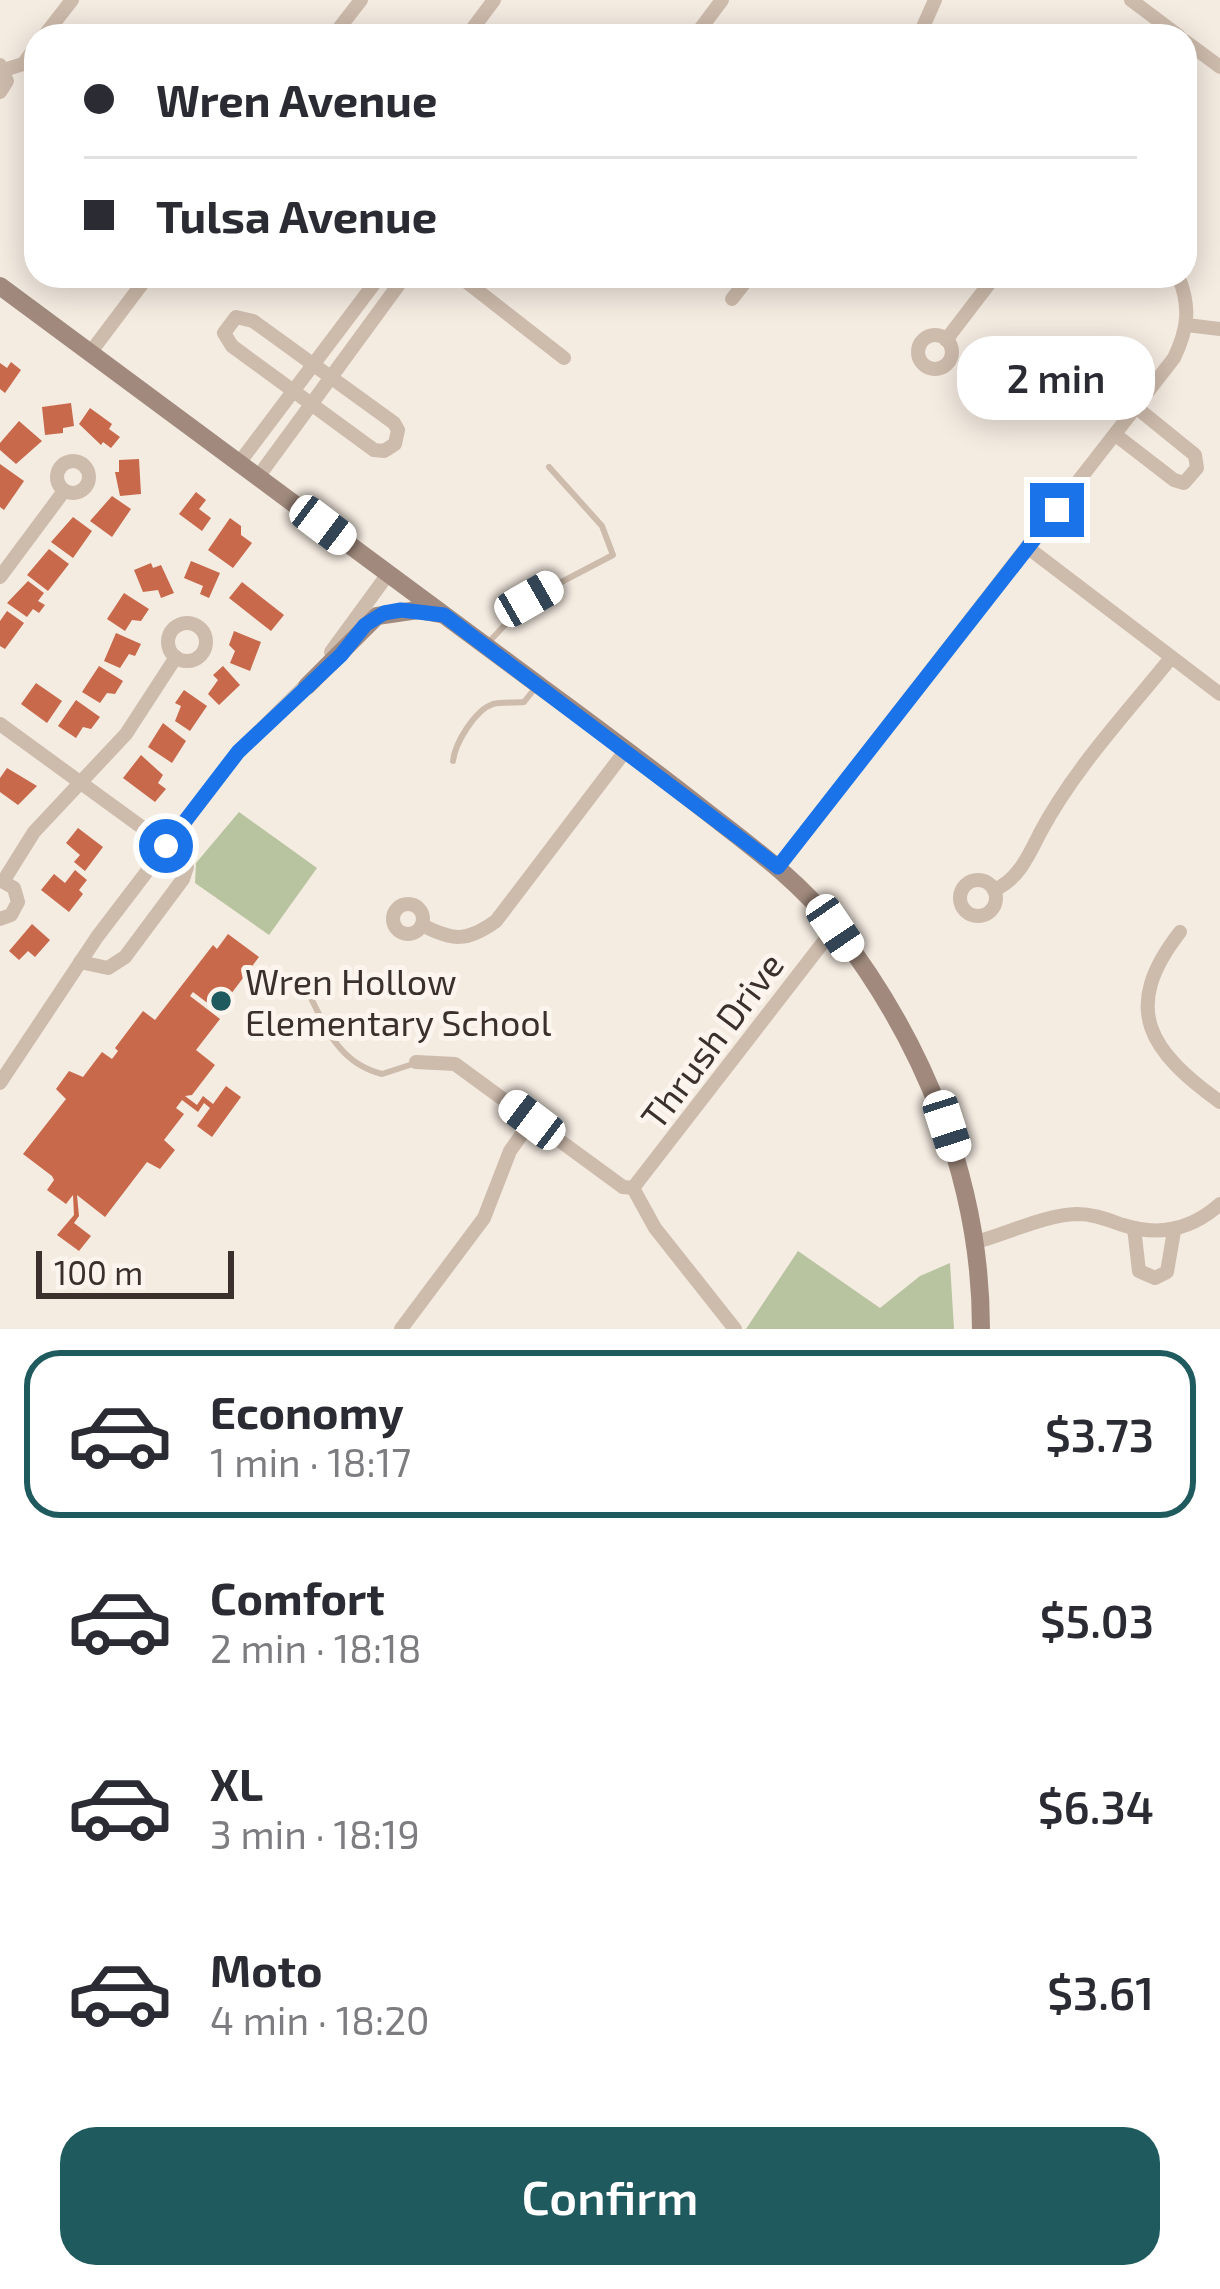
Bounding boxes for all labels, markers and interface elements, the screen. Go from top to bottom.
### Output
text: Wren Avenue [156,72,437,126]
text: Tulsa Avenue [156,188,437,242]
callout: 2 min [958,336,1156,420]
text: 2 min [1007,354,1105,401]
route end [1030,483,1084,537]
car [283,489,363,561]
car [489,565,569,633]
route start [139,819,193,873]
car [800,888,870,968]
street label: Thrush Drive [631,943,791,1137]
place label: Wren Hollow Elementary School [245,959,552,1043]
marker: Wren Hollow Elementary School [208,988,234,1014]
car [492,1084,572,1156]
car [919,1086,975,1166]
scale bar [36,1245,234,1298]
text: 100 m [54,1252,143,1292]
icon: car [66,1380,174,1488]
text: Economy [210,1384,404,1438]
text: $3.73 [1045,1407,1154,1461]
text: 1 min · 18:17 [210,1438,411,1485]
icon: car [66,1566,174,1674]
text: Comfort [210,1570,385,1624]
text: $5.03 [1040,1593,1154,1647]
text: 2 min · 18:18 [210,1624,421,1671]
icon: car [66,1752,174,1860]
text: XL [210,1756,263,1810]
text: $6.34 [1038,1779,1154,1833]
text: 3 min · 18:19 [210,1810,420,1857]
icon: car [66,1938,174,2046]
text: Moto [210,1942,323,1996]
text: $3.61 [1047,1965,1154,2019]
text: 4 min · 18:20 [210,1996,430,2043]
button: Confirm [60,2127,1160,2265]

